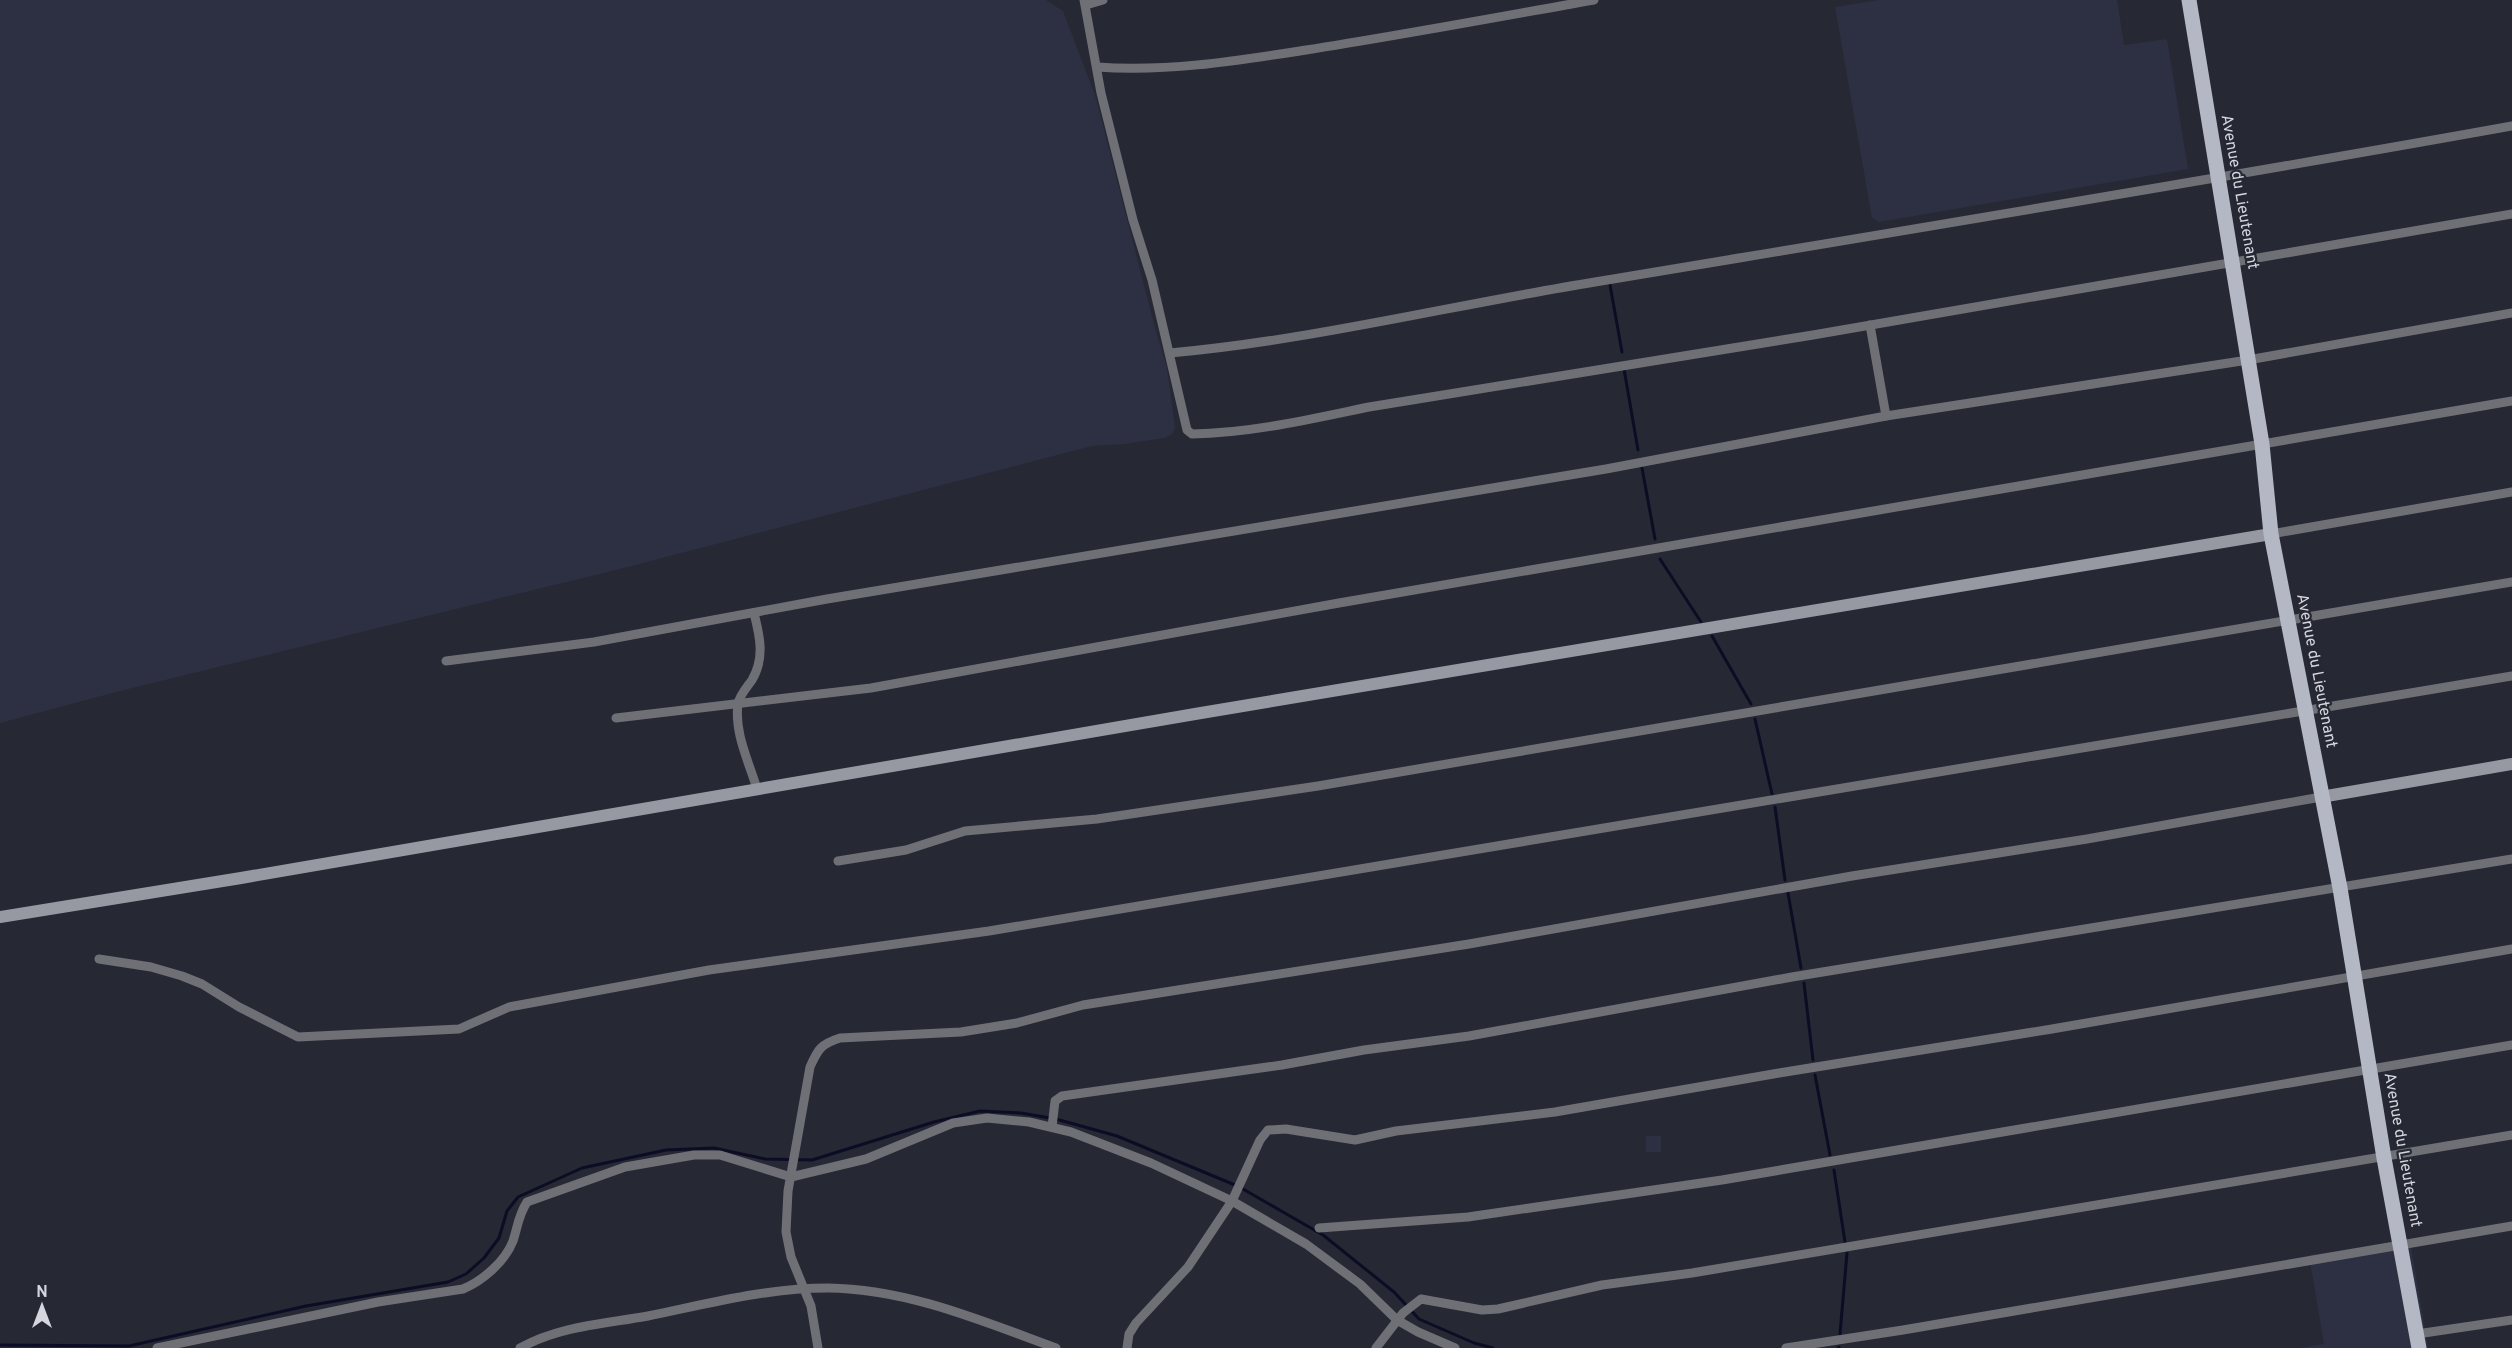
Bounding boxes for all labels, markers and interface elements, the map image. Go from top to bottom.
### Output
street label: Avenue du Lieutenant [2216,113,2262,271]
street label: Avenue du Lieutenant [2291,592,2341,750]
street label: Avenue du Lieutenant [2379,1071,2425,1229]
north arrow [12,1276,72,1336]
text: N [36,1283,48,1303]

